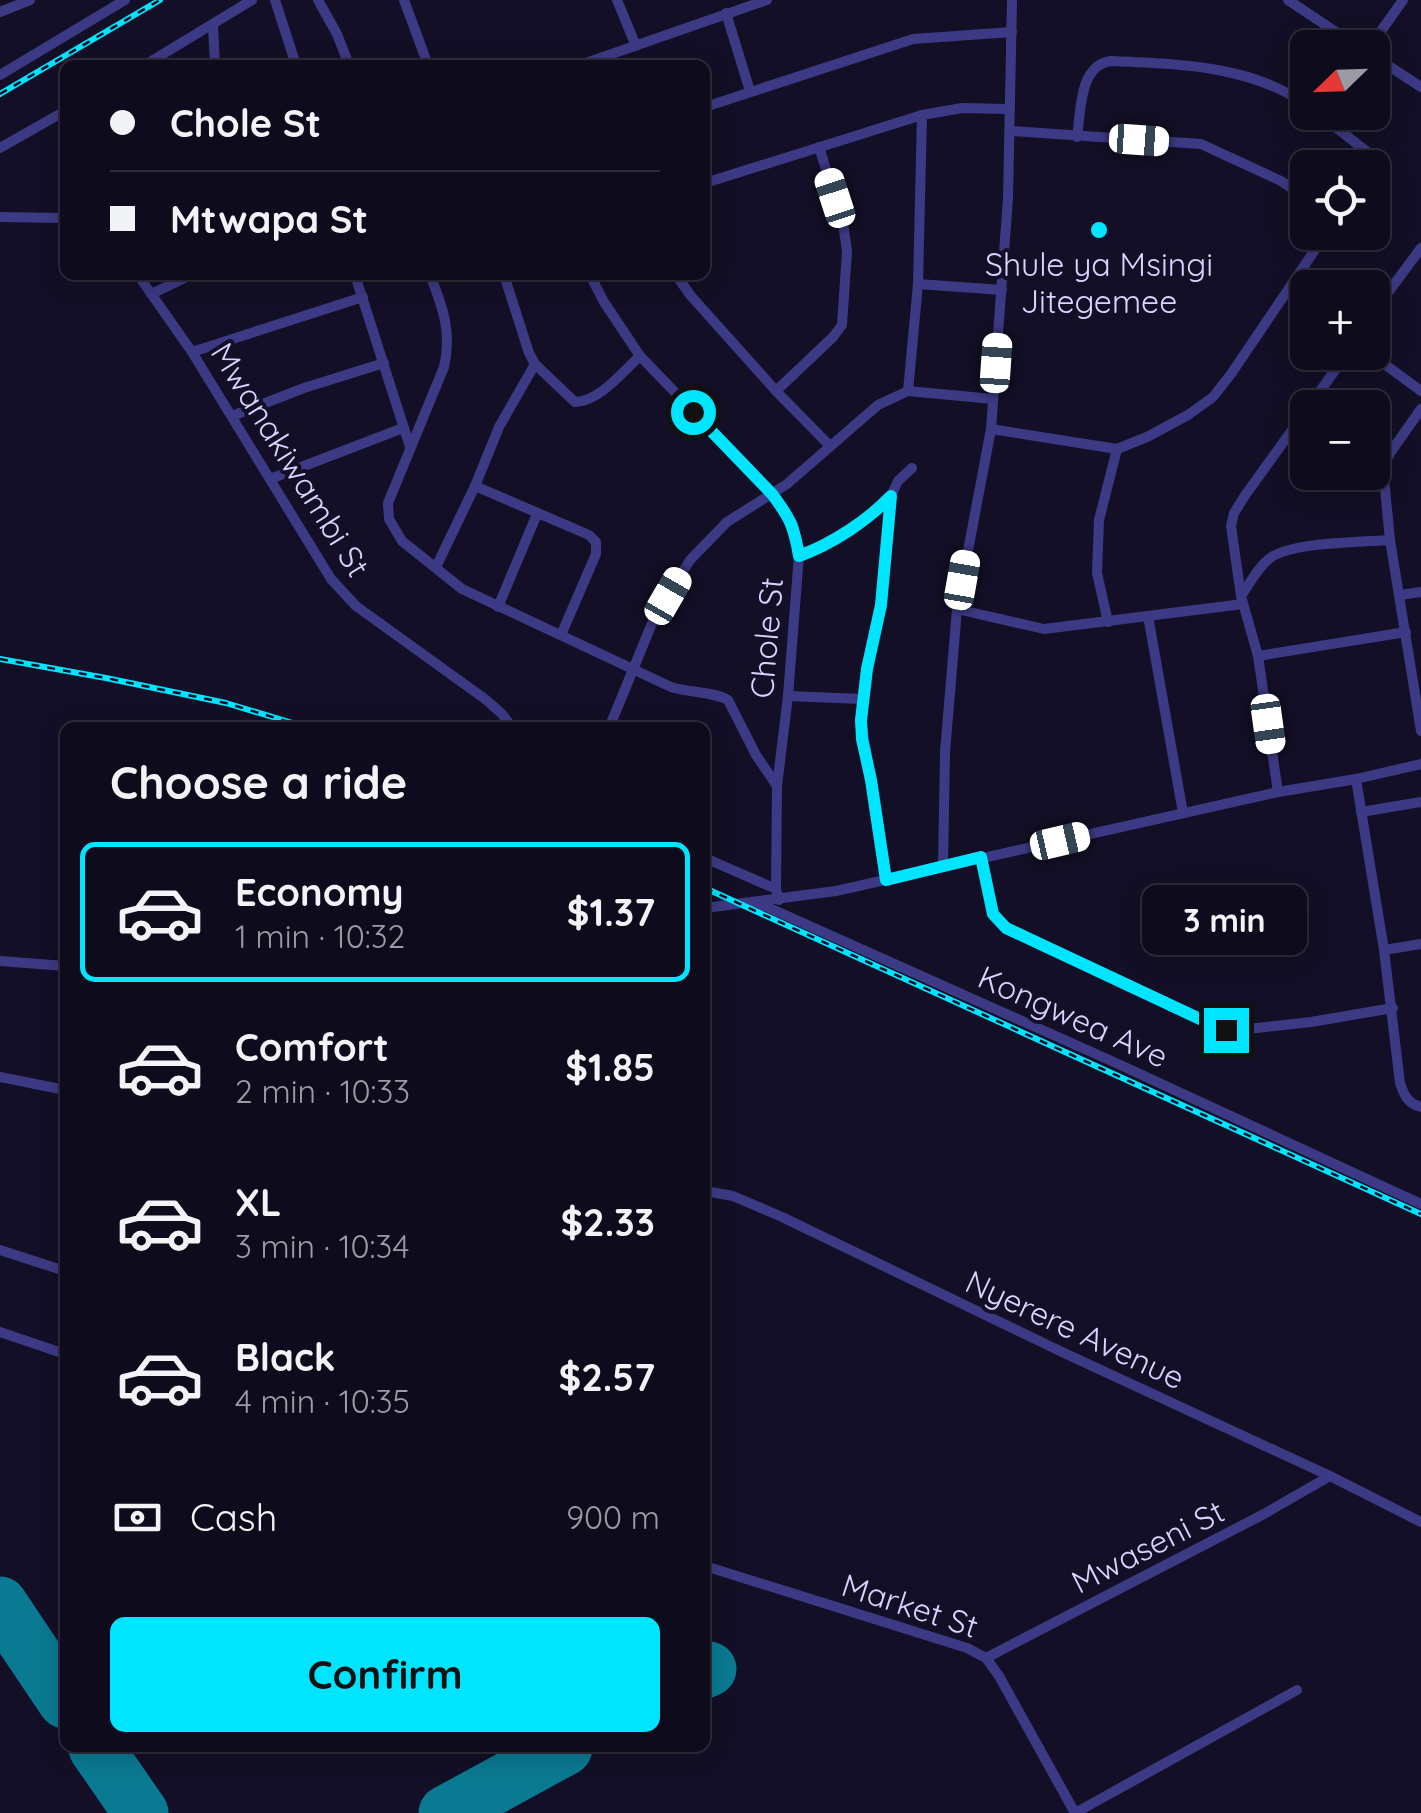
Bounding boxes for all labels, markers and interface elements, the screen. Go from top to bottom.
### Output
north arrow [1290,30,1390,130]
map controls [1290,30,1390,490]
text: Chole St [170,99,321,147]
car [1108,123,1170,157]
button: locate [1290,150,1390,250]
car [811,165,859,231]
text: Mtwapa St [170,195,368,243]
marker: Shule ya Msingi Jitegemee [1088,219,1110,241]
place label: Shule ya Msingi Jitegemee [985,244,1213,321]
button: + [1290,270,1390,370]
car [979,332,1013,394]
street label: Mwanakiwambi St [203,335,379,584]
route start [671,390,716,435]
button: − [1290,390,1390,490]
car [942,548,982,612]
car [640,563,696,629]
street label: Chole St [741,576,791,700]
car [1249,692,1287,756]
text: Choose a ride [110,754,407,810]
car [1027,820,1093,862]
icon: car [115,867,205,957]
text: Economy [235,868,404,916]
callout: 3 min [1144,885,1308,955]
text: $1.37 [567,888,655,936]
text: 3 min [1183,900,1266,940]
text: 1 min · 10:32 [235,916,405,956]
street label: Kongwea Ave [972,956,1175,1076]
route end [1204,1008,1249,1053]
icon: car [115,1022,205,1112]
text: Comfort [235,1023,389,1071]
text: $1.85 [565,1043,655,1091]
text: 2 min · 10:33 [235,1071,410,1111]
icon: car [115,1177,205,1267]
text: XL [235,1178,281,1226]
text: $2.33 [560,1198,655,1246]
text: 3 min · 10:34 [235,1226,409,1266]
street label: Nyerere Avenue [960,1261,1191,1397]
icon: car [115,1332,205,1422]
text: Black [235,1333,335,1381]
text: $2.57 [558,1353,655,1401]
text: 4 min · 10:35 [235,1381,410,1421]
icon: cash [110,1490,165,1545]
street label: Mwaseni St [1064,1491,1231,1602]
text: Cash [190,1493,277,1541]
text: 900 m [566,1497,660,1537]
street label: Market St [837,1564,984,1646]
button: Confirm [110,1617,660,1732]

